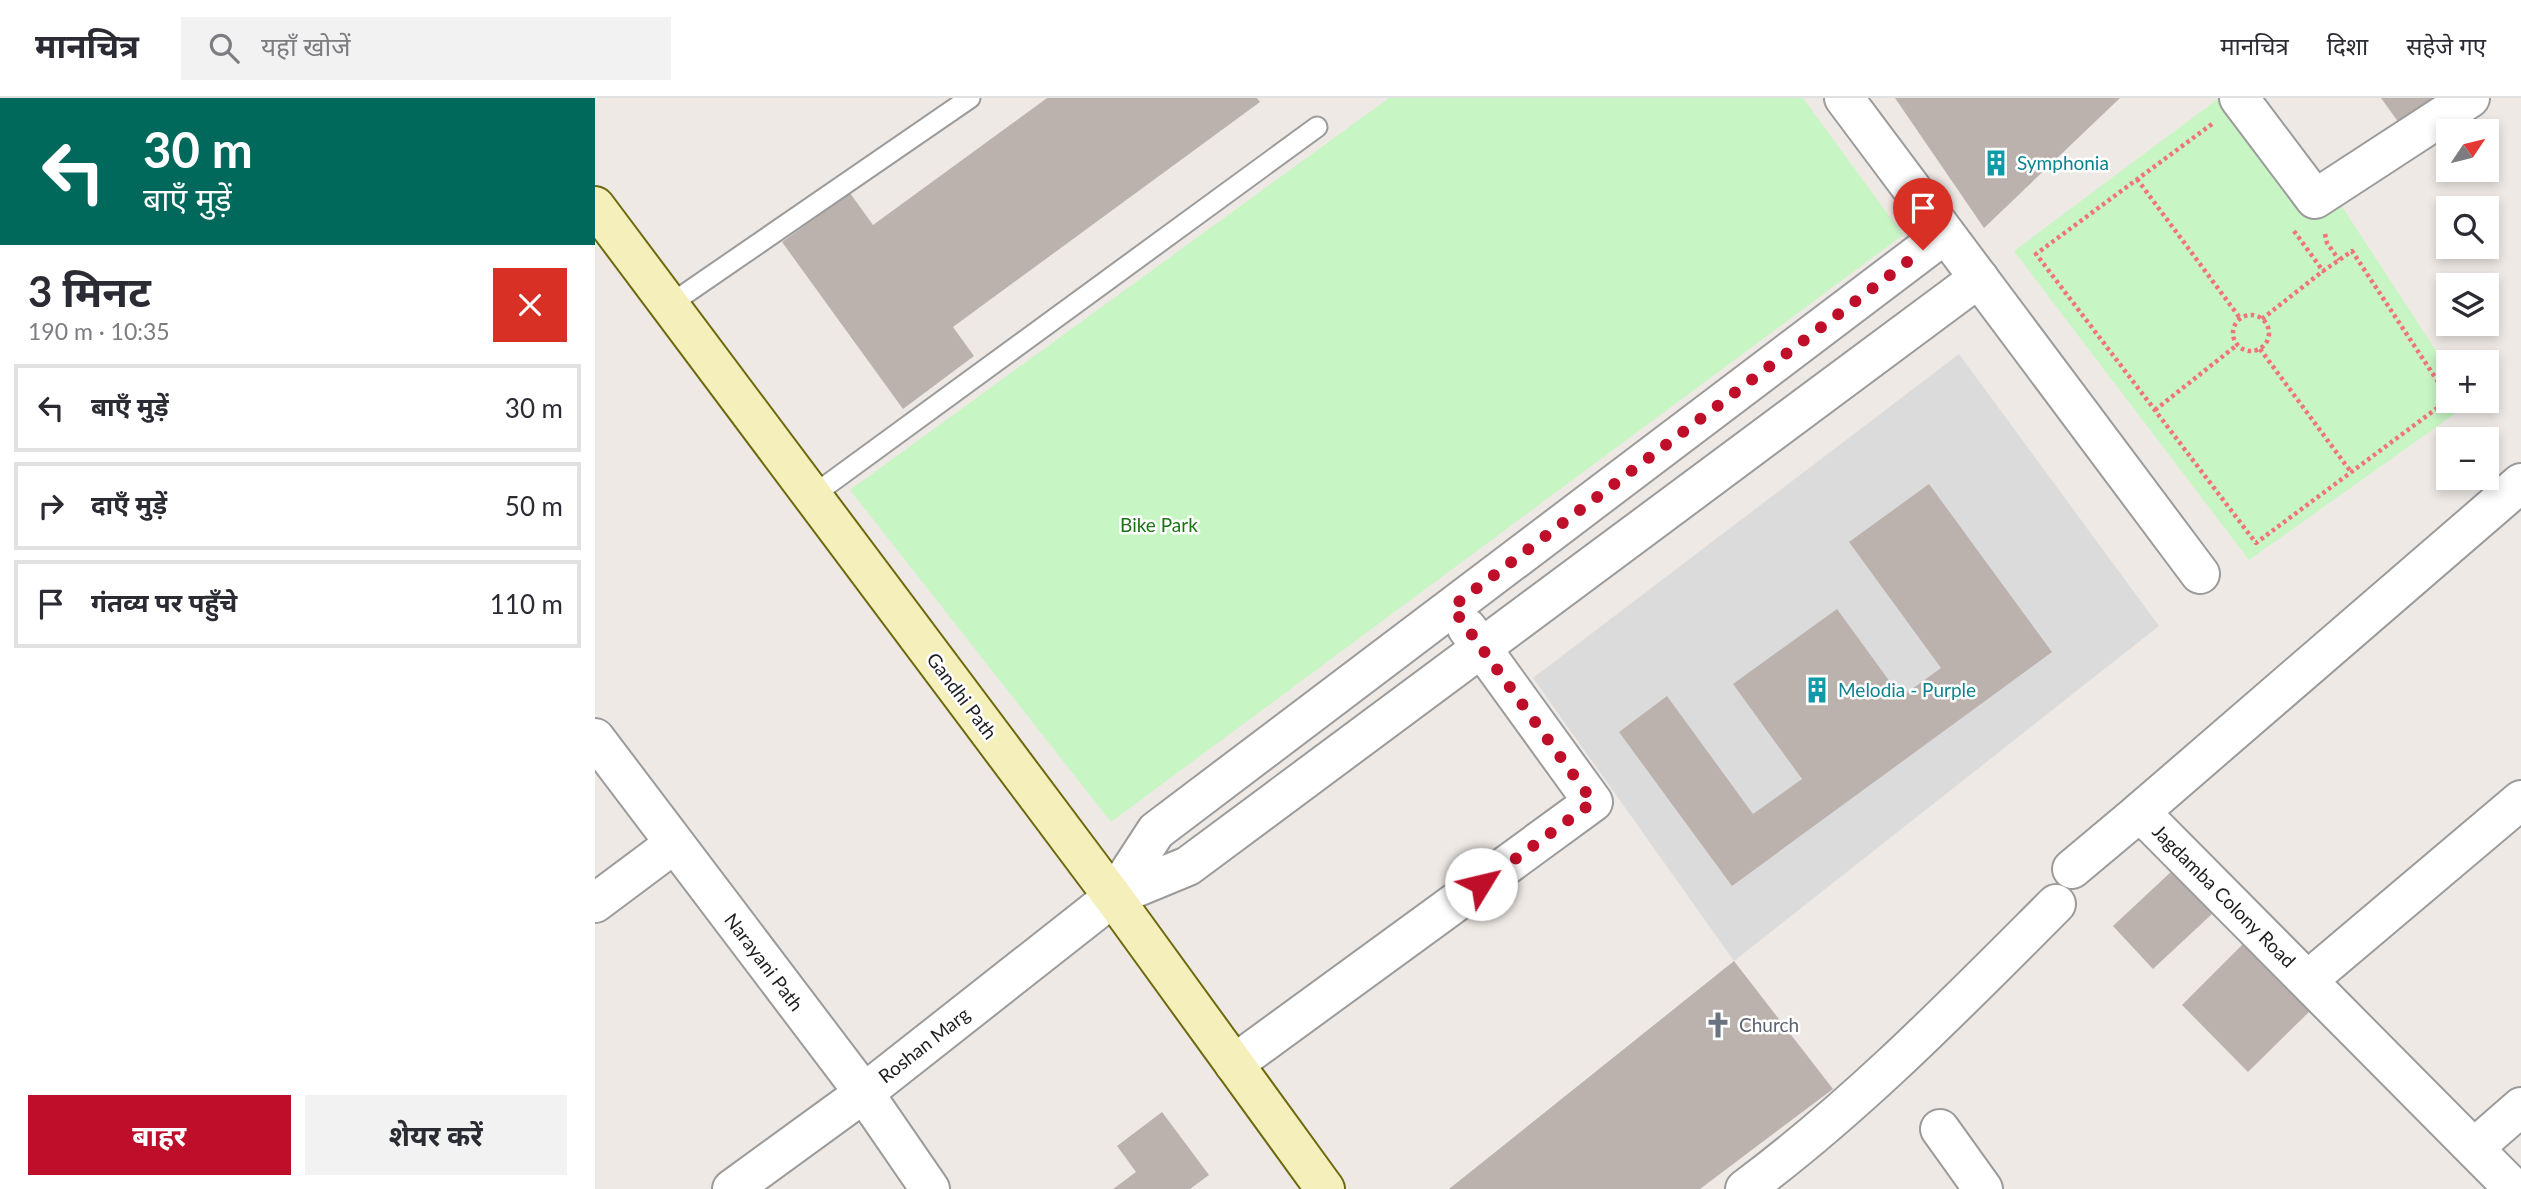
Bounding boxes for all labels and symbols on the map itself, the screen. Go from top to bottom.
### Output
north arrow [2436,119,2499,182]
building icon: Symphonia [1981,148,2011,178]
place label: Symphonia [2017,151,2109,174]
pin [1893,178,1953,250]
park label: Bike Park [1120,513,1198,536]
street label: Gandhi Path [922,648,1002,744]
building icon: Melodia - Purple [1802,675,1832,705]
place label: Melodia - Purple [1838,678,1976,701]
street label: Jagdamba Colony Road [2148,819,2301,972]
position arrow [1444,847,1518,921]
street label: Narayani Path [720,908,809,1015]
street label: Roshan Marg [874,1002,974,1087]
church icon: Church [1703,1010,1733,1040]
place label: Church [1739,1013,1799,1036]

